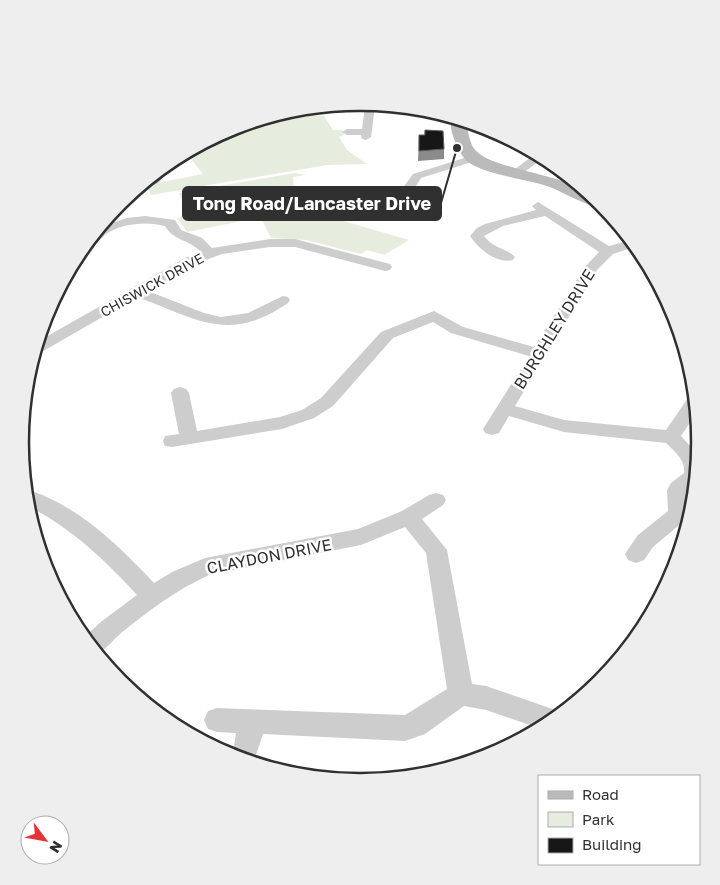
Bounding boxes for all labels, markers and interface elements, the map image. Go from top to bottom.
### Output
callout: Tong Road/Lancaster Drive [183,187,441,220]
text: Tong Road/Lancaster Drive [193,192,432,214]
street label: CHISWICK DRIVE [97,249,206,320]
street label: BURGHLEY DRIVE [509,265,599,393]
street label: CLAYDON DRIVE [205,534,333,578]
legend [538,775,700,865]
text: Road [582,785,619,803]
text: Park [582,810,615,828]
north arrow [20,815,70,865]
text: Building [582,835,642,853]
text: N [46,838,66,856]

